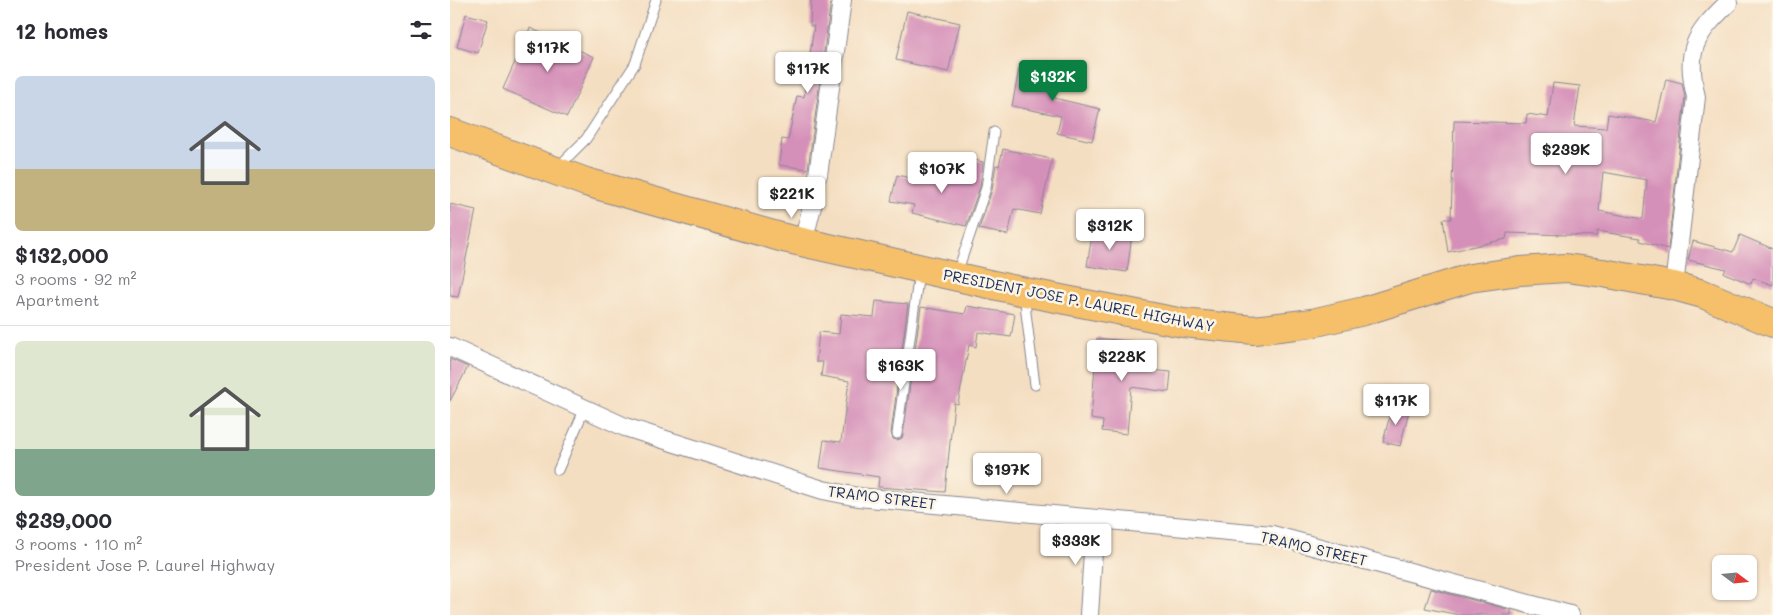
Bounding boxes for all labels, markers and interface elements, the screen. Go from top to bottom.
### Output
icon: filters [407,16,435,44]
text: 12 homes [15,17,108,44]
pin: $117K [513,30,583,73]
text: $117K [526,36,570,57]
pin: $117K [773,52,843,94]
text: $117K [786,57,830,78]
pin: $132K [1018,59,1088,102]
text: $132K [1030,65,1076,86]
icon: home [180,108,270,198]
pin: $239K [1531,132,1601,175]
text: $239K [1542,138,1590,159]
pin: $107K [907,152,977,194]
text: $107K [919,157,965,178]
pin: $221K [757,176,827,219]
text: $221K [769,182,815,203]
pin: $312K [1075,208,1145,251]
text: $312K [1087,214,1133,235]
text: $132,000 [15,241,109,268]
street label: PRESIDENT JOSE P. LAUREL HIGHWAY [942,264,1216,336]
text: 3 rooms · 92 m² [15,268,137,289]
text: Apartment [15,289,100,310]
pin: $228K [1087,340,1157,382]
text: $228K [1098,345,1146,366]
pin: $163K [866,348,936,391]
text: $163K [878,354,924,375]
icon: home [180,374,270,464]
pin: $117K [1361,384,1431,426]
text: $117K [1374,389,1418,410]
pin: $197K [972,452,1042,495]
text: $197K [984,458,1030,479]
street label: TRAMO STREET [827,480,937,514]
text: $239,000 [15,506,112,533]
pin: $333K [1041,524,1111,566]
street label: TRAMO STREET [1259,526,1369,570]
text: $333K [1051,529,1101,550]
text: 3 rooms · 110 m² [15,533,142,554]
text: President Jose P. Laurel Highway [15,554,275,575]
north arrow [1712,555,1758,600]
map controls [1712,555,1757,600]

